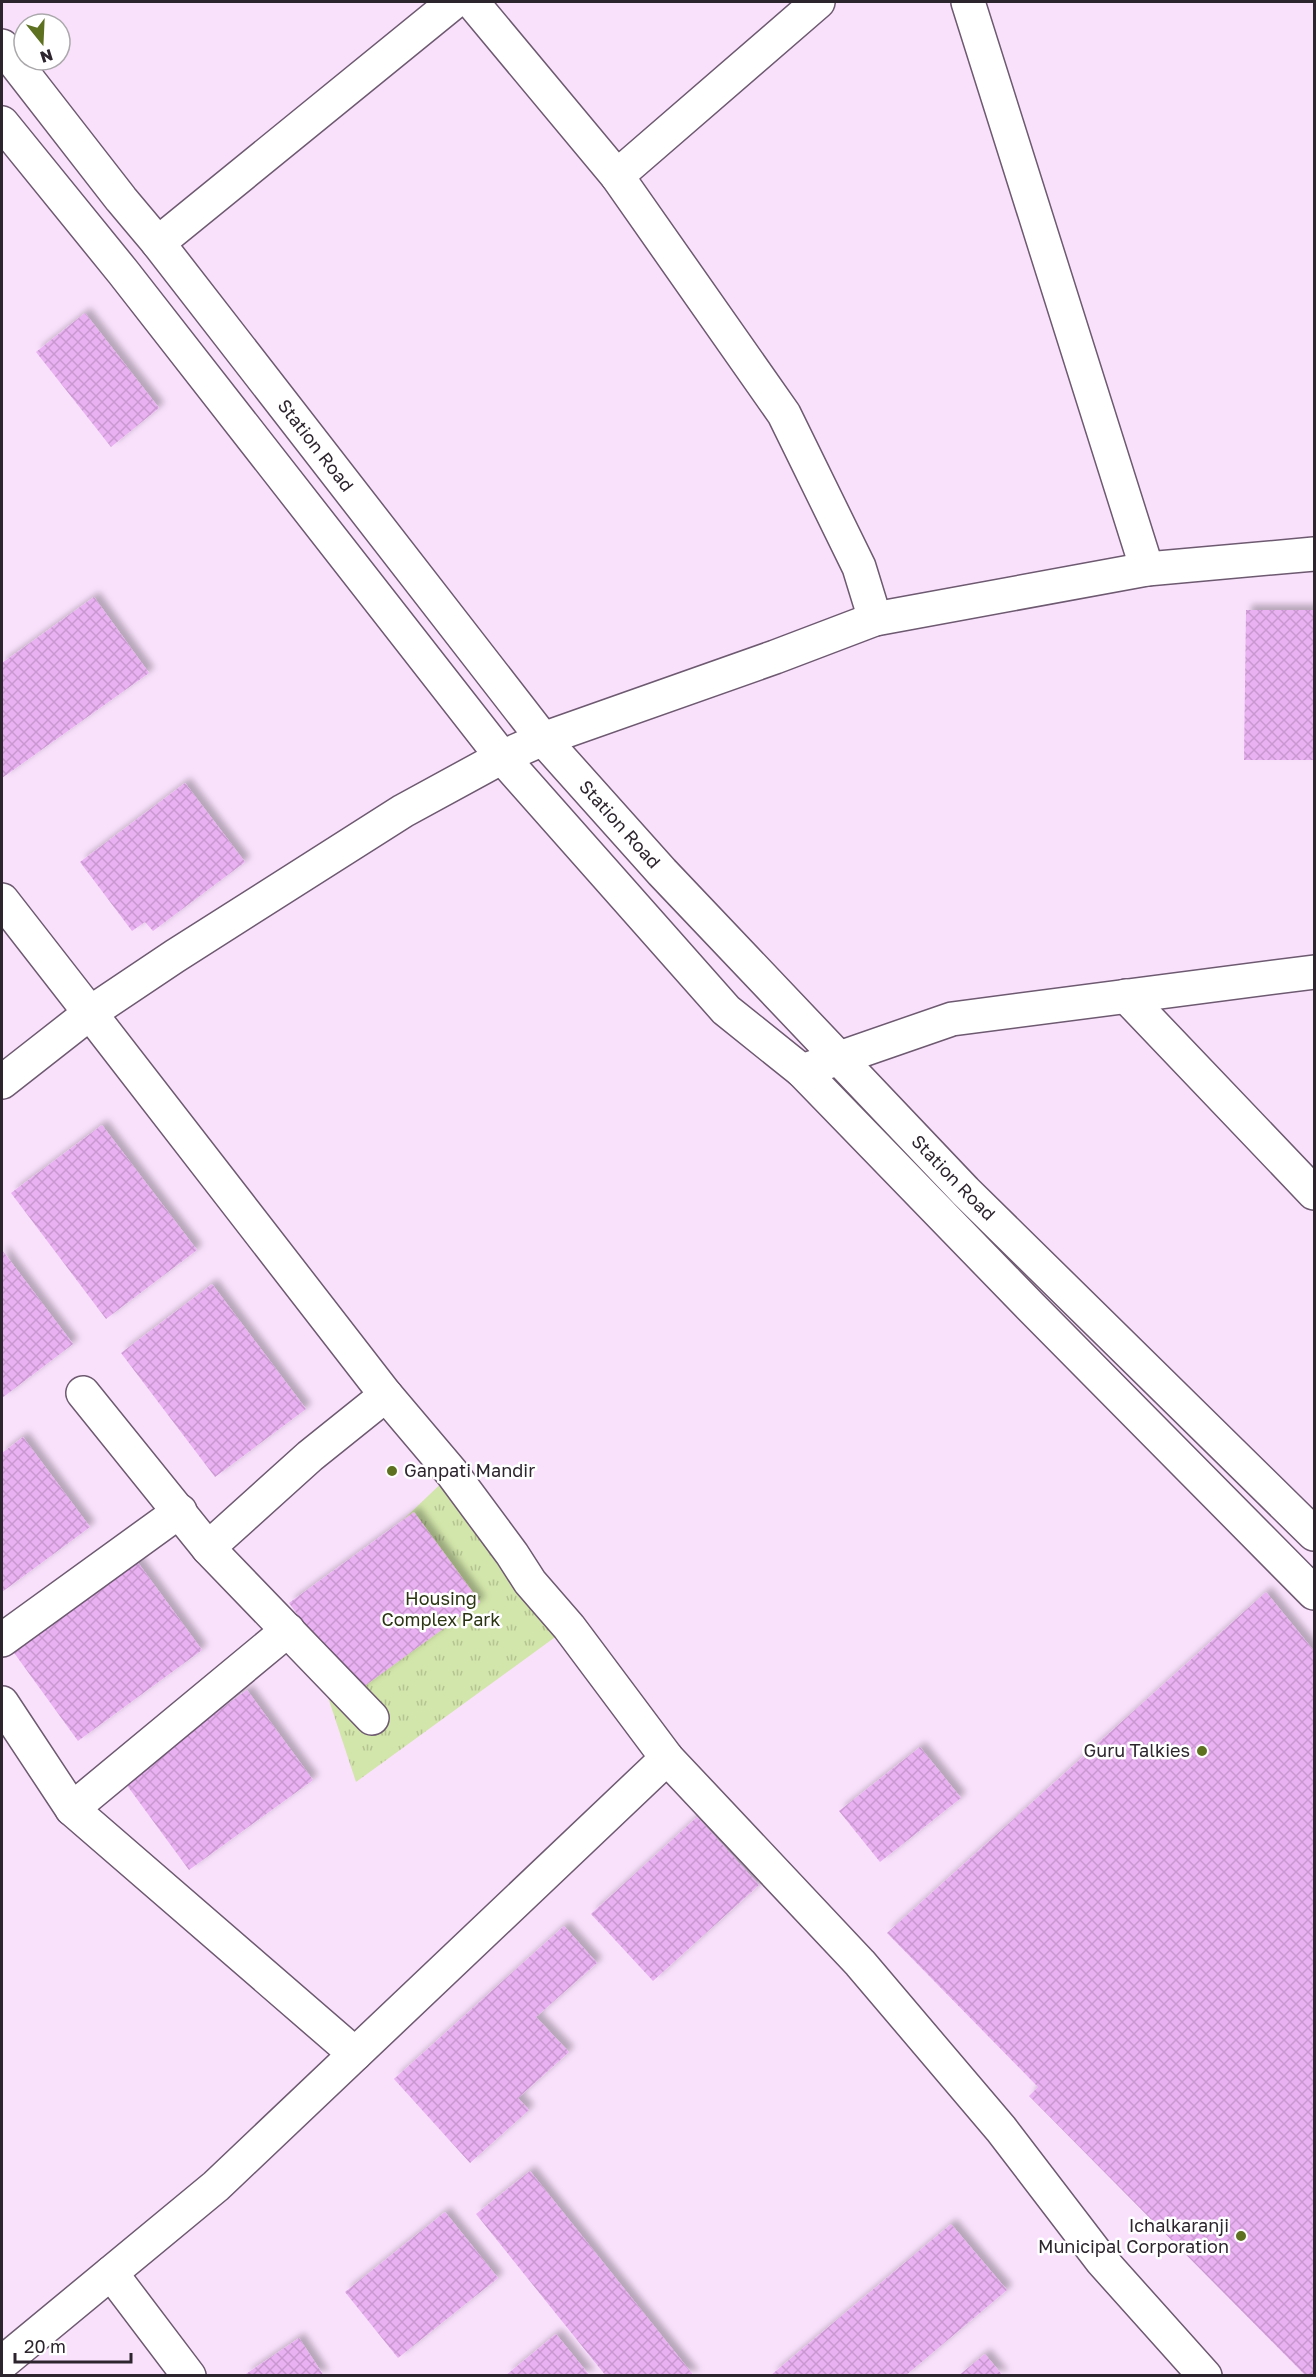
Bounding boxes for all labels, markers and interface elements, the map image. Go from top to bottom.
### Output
north arrow [12,12,72,72]
text: N [38,45,56,68]
street label: Station Road [273,395,359,496]
street label: Station Road [575,775,665,873]
street label: Station Road [907,1130,1000,1225]
place label: Ganpati Mandir [404,1459,535,1481]
marker: Ganpati Mandir [385,1464,399,1478]
park label: Housing Complex Park [381,1587,501,1630]
place label: Guru Talkies [1084,1739,1190,1761]
marker: Guru Talkies [1195,1744,1209,1758]
place label: Ichalkaranji Municipal Corporation [1038,2214,1229,2257]
marker: Ichalkaranji Municipal Corporation [1234,2229,1248,2243]
scale bar [15,2326,130,2364]
text: 20 m [24,2335,66,2357]

